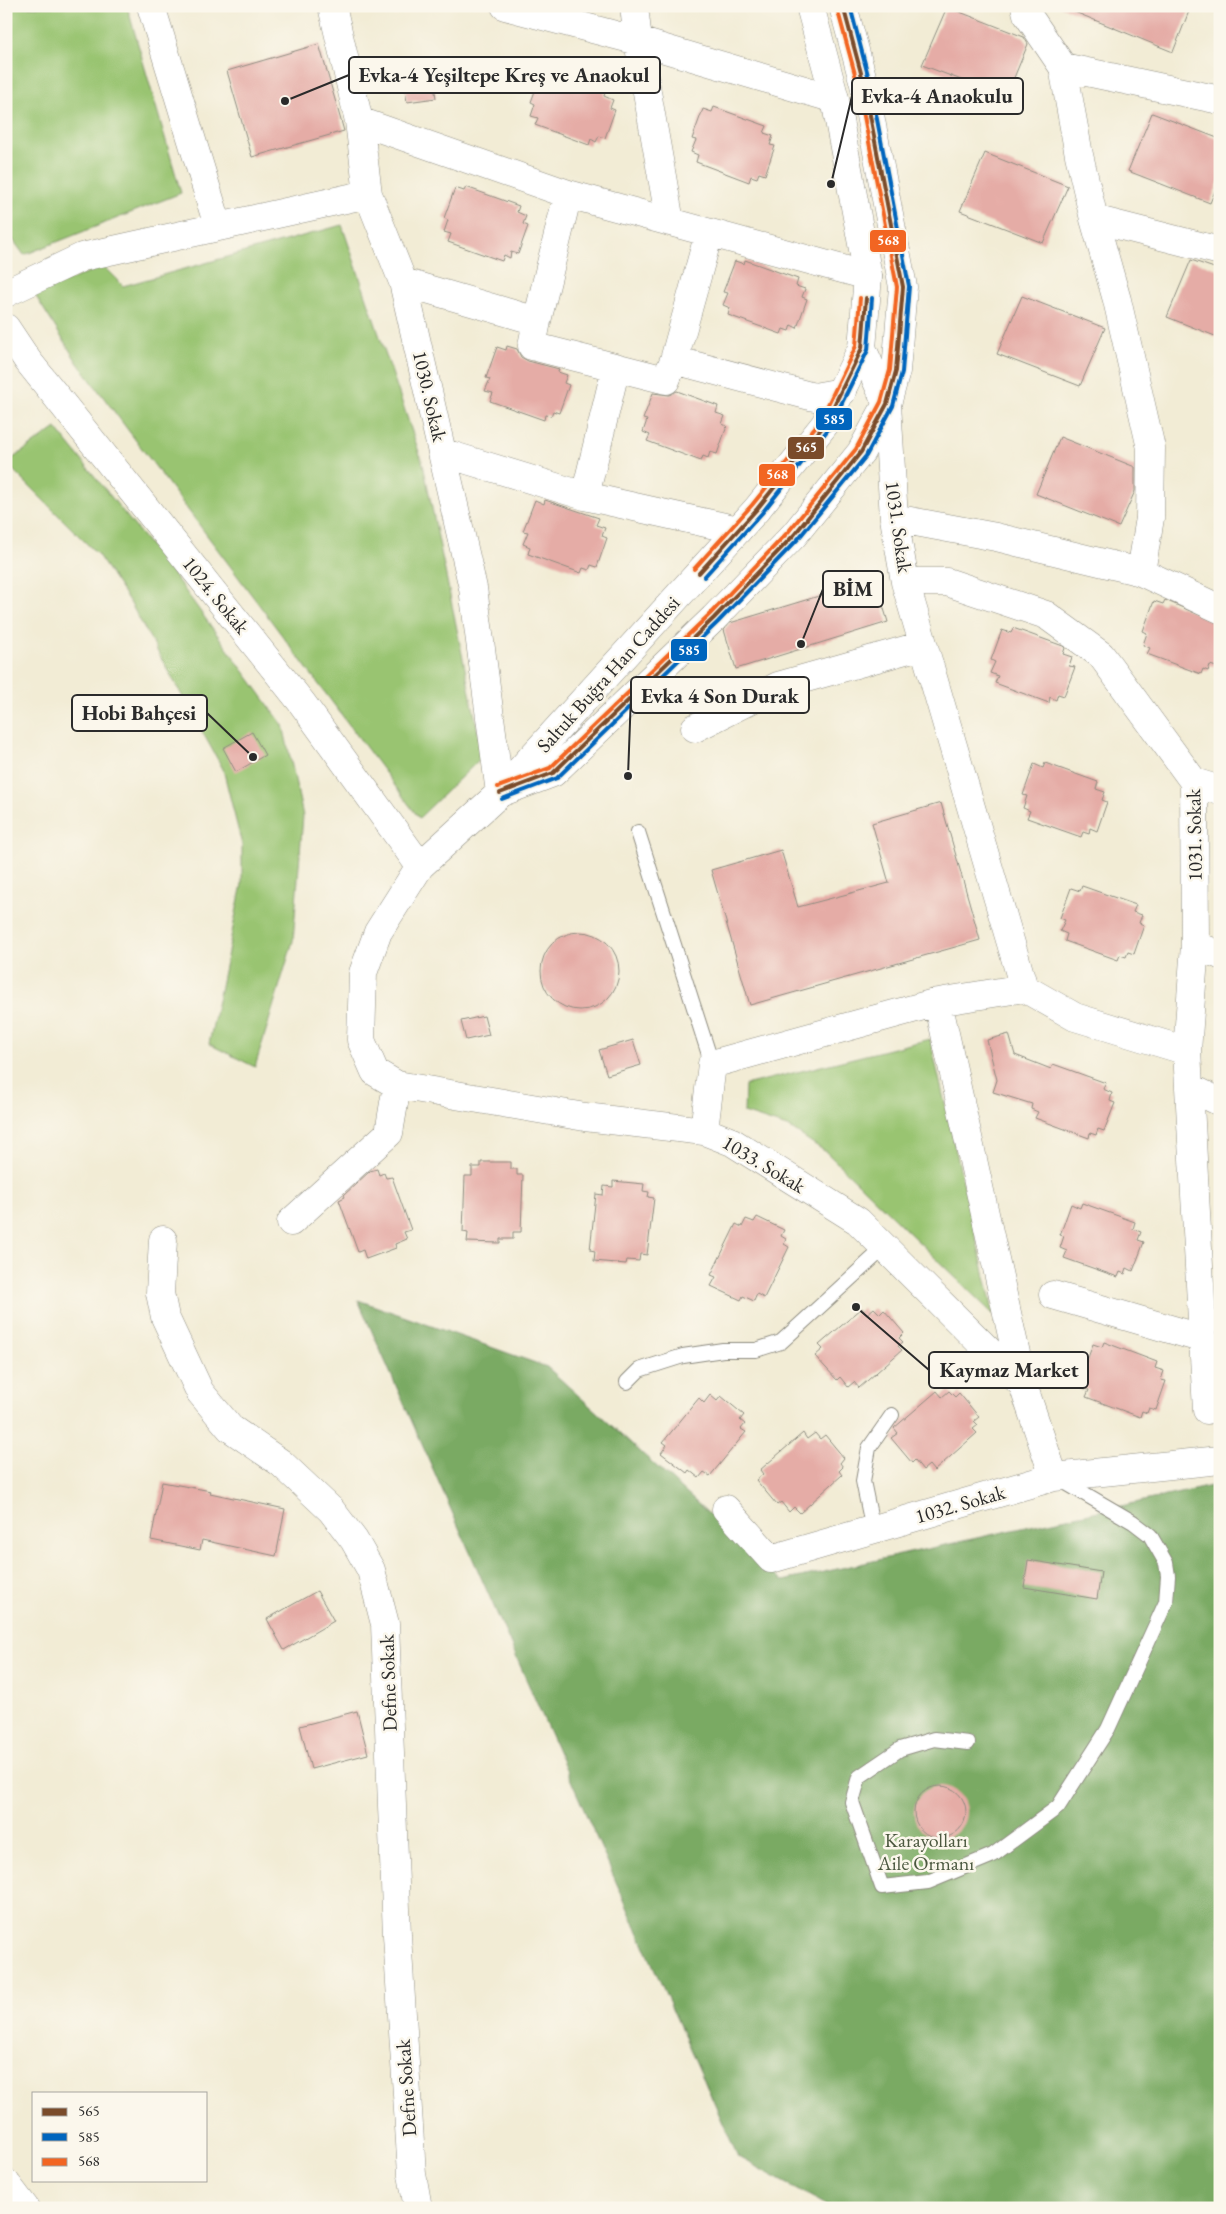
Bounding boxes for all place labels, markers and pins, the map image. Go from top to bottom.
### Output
callout: Evka-4 Yeşiltepe Kreş ve Anaokul [349,57,660,93]
callout: Evka-4 Anaokulu [852,78,1023,114]
callout: BİM [823,571,883,607]
callout: Evka 4 Son Durak [631,677,809,713]
callout: Hobi Bahçesi [72,695,207,731]
callout: Kaymaz Market [929,1352,1088,1388]

